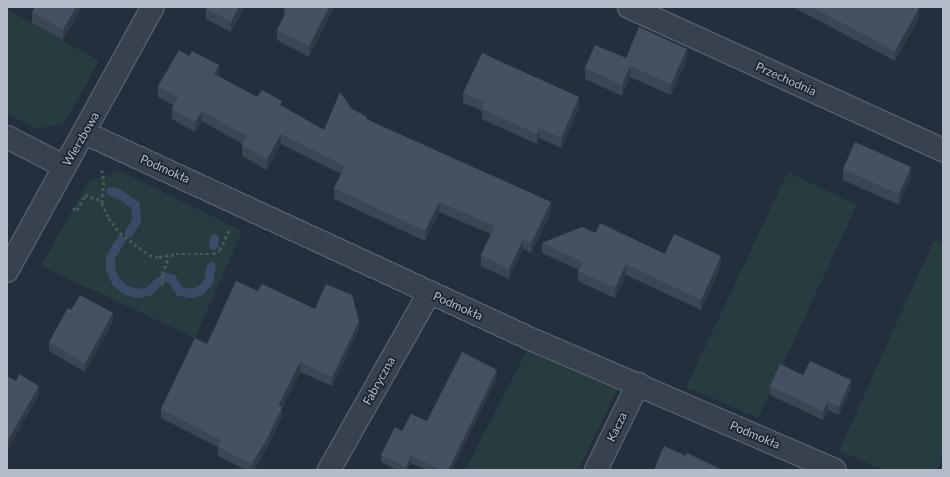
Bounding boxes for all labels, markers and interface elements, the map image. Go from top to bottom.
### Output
street label: Przechodnia [754,59,818,99]
street label: Wierzbowa [60,109,102,169]
street label: Podmokła [138,152,192,186]
street label: Podmokła [431,289,485,323]
street label: Fabryczna [360,354,398,408]
street label: Kacza [604,410,630,444]
street label: Podmokła [728,418,782,452]

